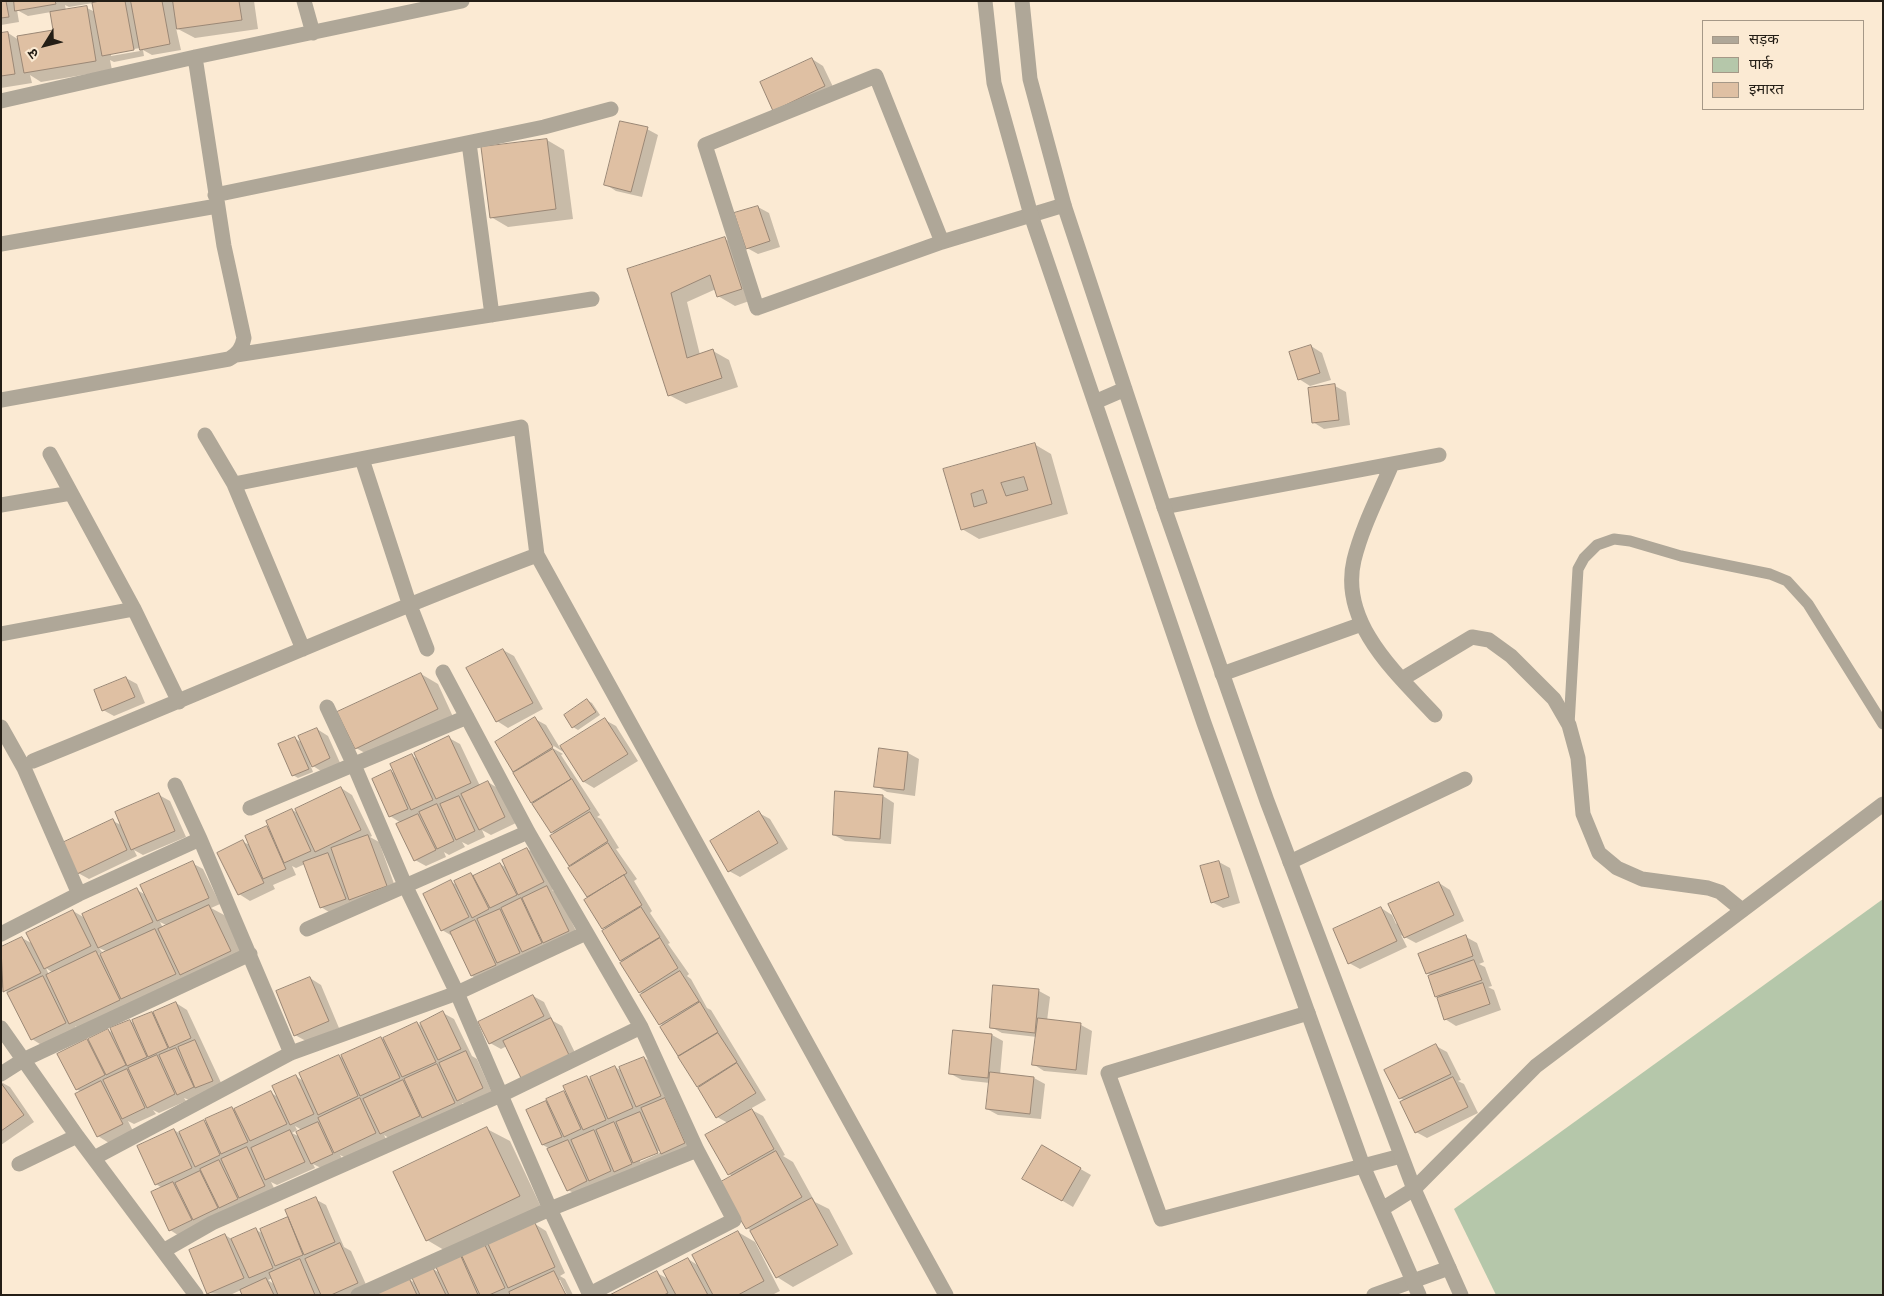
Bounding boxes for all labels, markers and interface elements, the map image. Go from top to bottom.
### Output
north arrow [20,20,70,70]
legend [1702,20,1864,110]
text: सड़क [1749,30,1779,48]
text: उ [24,46,42,62]
text: पार्क [1749,55,1773,73]
text: इमारत [1749,80,1784,98]

